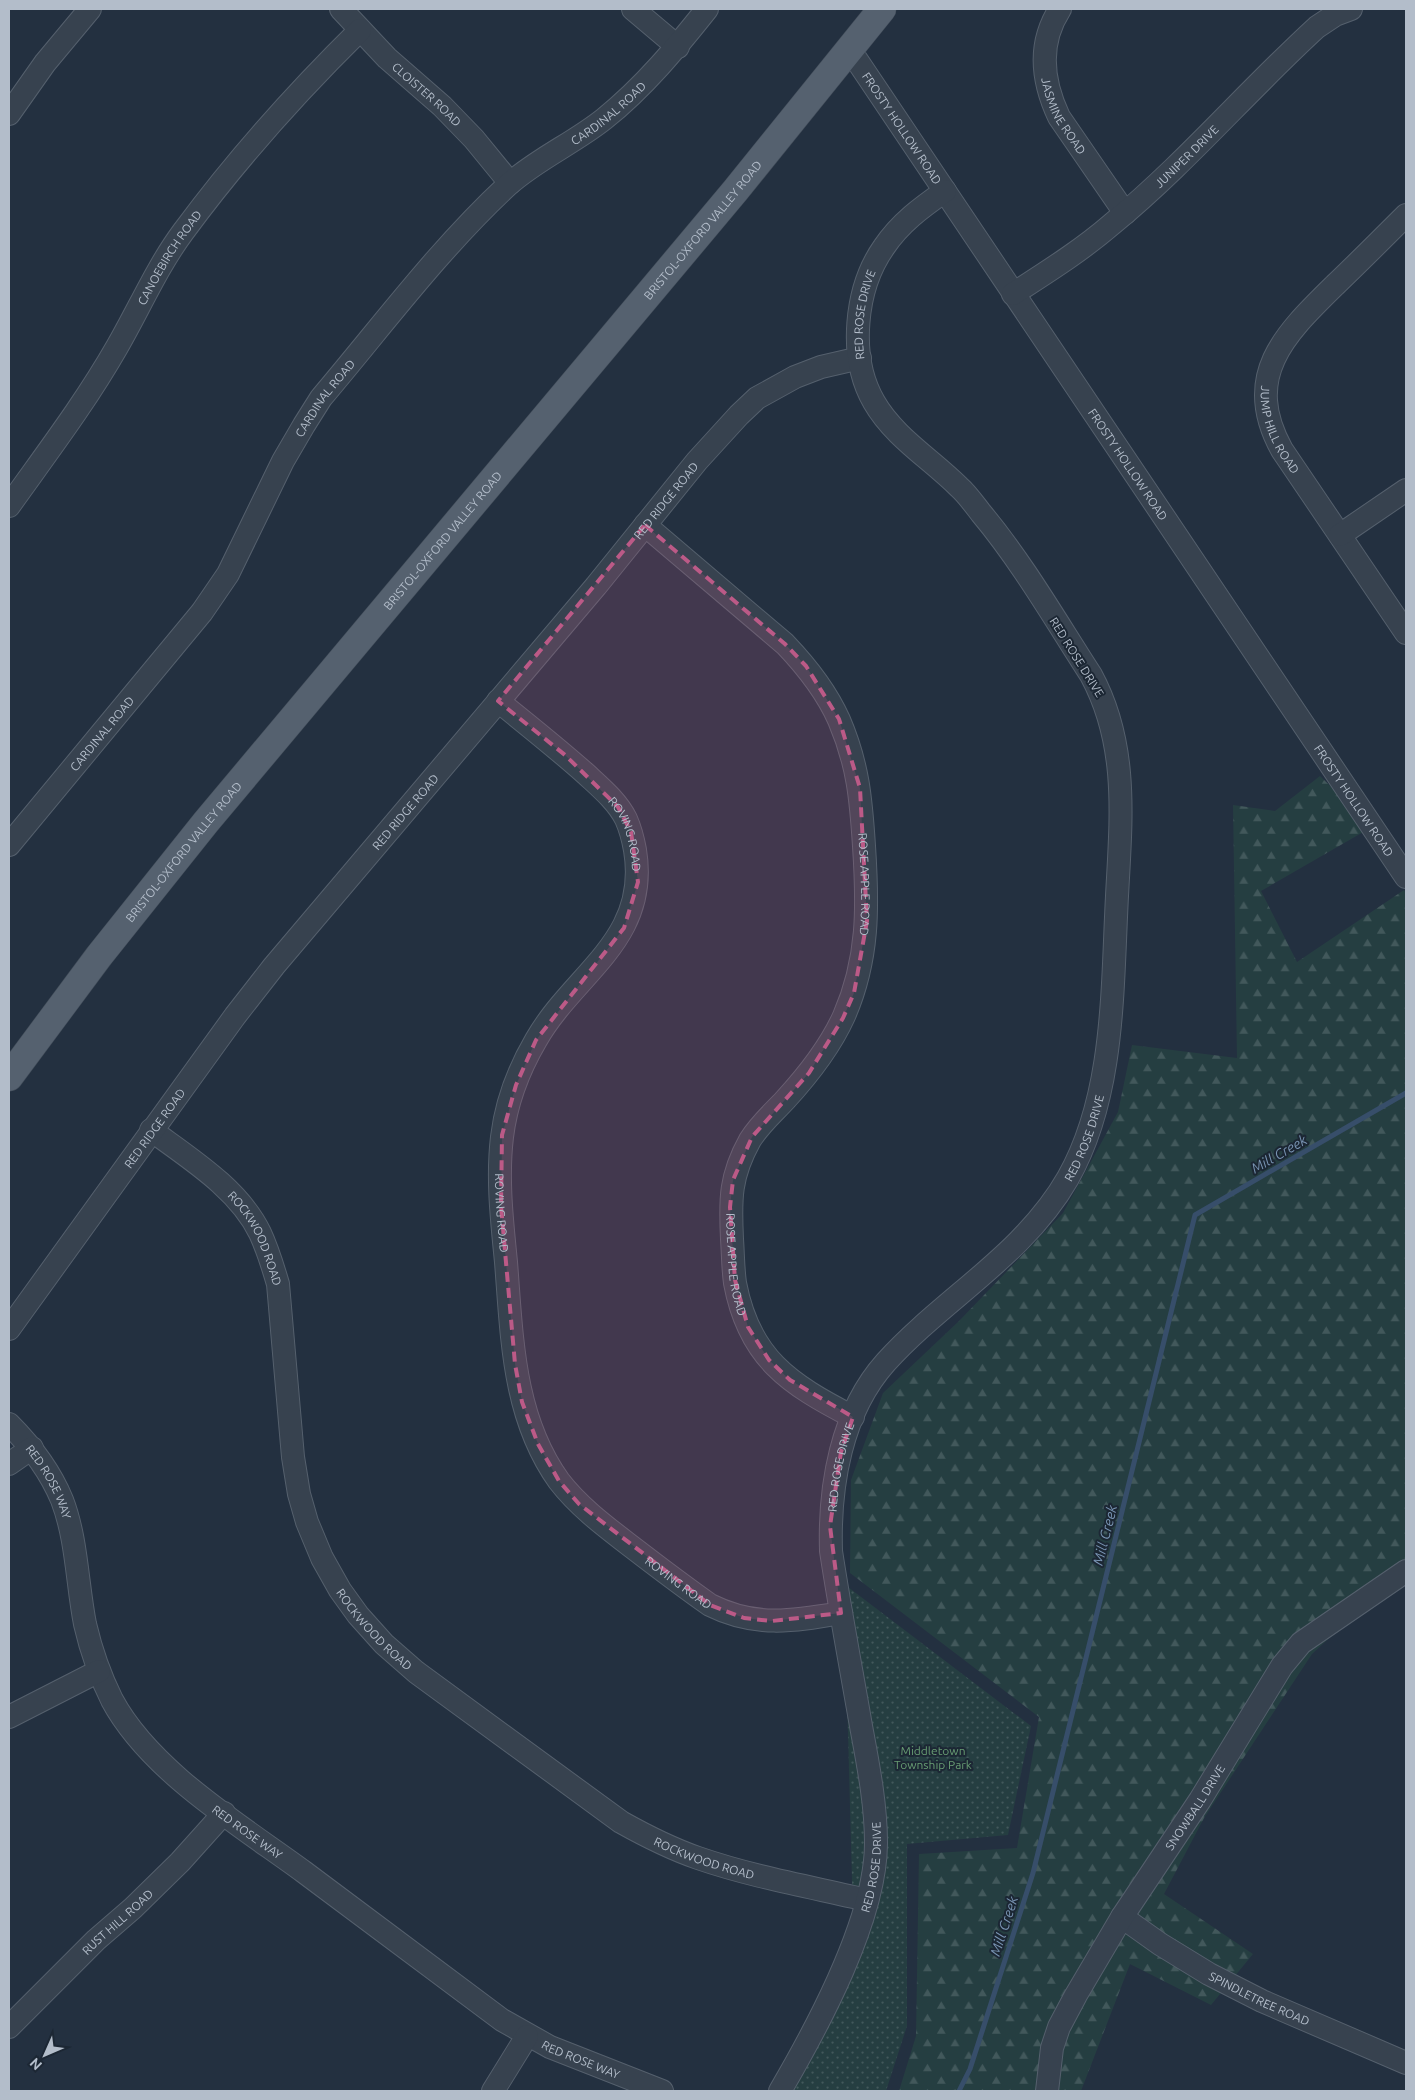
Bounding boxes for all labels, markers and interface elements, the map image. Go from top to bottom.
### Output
street label: CLOISTER ROAD [390,59,464,128]
street label: FROSTY HOLLOW ROAD [860,70,945,186]
street label: JASMINE ROAD [1040,76,1089,156]
street label: CARDINAL ROAD [568,79,648,147]
street label: JUNIPER DRIVE [1152,122,1221,190]
street label: BRISTOL-OXFORD VALLEY ROAD [641,158,764,302]
street label: CANOEBIRCH ROAD [134,207,204,307]
street label: RED ROSE DRIVE [851,267,877,360]
street label: CARDINAL ROAD [292,357,357,439]
street label: JUMP HILL ROAD [1259,385,1302,476]
street label: FROSTY HOLLOW ROAD [1086,406,1171,522]
street label: RED RIDGE ROAD [631,459,700,541]
street label: BRISTOL-OXFORD VALLEY ROAD [381,468,504,612]
street label: RED ROSE DRIVE [1047,615,1107,699]
street label: CARDINAL ROAD [67,693,136,773]
street label: FROSTY HOLLOW ROAD [1312,742,1397,859]
street label: RED RIDGE ROAD [369,771,441,852]
street label: BRISTOL-OXFORD VALLEY ROAD [123,779,244,924]
street label: ROVING ROAD [606,794,643,872]
street label: ROSE APPLE ROAD [857,832,873,936]
street label: RED RIDGE ROAD [121,1086,187,1170]
street label: RED ROSE DRIVE [1061,1093,1106,1183]
water label: Mill Creek [1248,1131,1310,1176]
street label: ROVING ROAD [493,1173,512,1253]
street label: ROCKWOOD ROAD [226,1188,285,1287]
street label: ROSE APPLE ROAD [725,1213,750,1317]
street label: RED ROSE DRIVE [825,1420,856,1512]
street label: RED ROSE WAY [24,1442,74,1520]
water label: Mill Creek [1090,1502,1120,1567]
street label: ROVING ROAD [643,1553,715,1611]
street label: ROCKWOOD ROAD [335,1586,415,1672]
park label: Middletown Township Park [894,1744,972,1771]
street label: SNOWBALL DRIVE [1162,1762,1227,1852]
street label: RED ROSE WAY [210,1802,285,1861]
street label: RED ROSE DRIVE [858,1821,883,1914]
street label: ROCKWOOD ROAD [652,1834,756,1881]
street label: RUST HILL ROAD [79,1886,155,1957]
water label: Mill Creek [987,1893,1021,1958]
street label: SPINDLETREE ROAD [1207,1969,1312,2027]
north arrow [20,2030,70,2080]
street label: RED ROSE WAY [540,2037,622,2080]
text: N [26,2055,45,2074]

